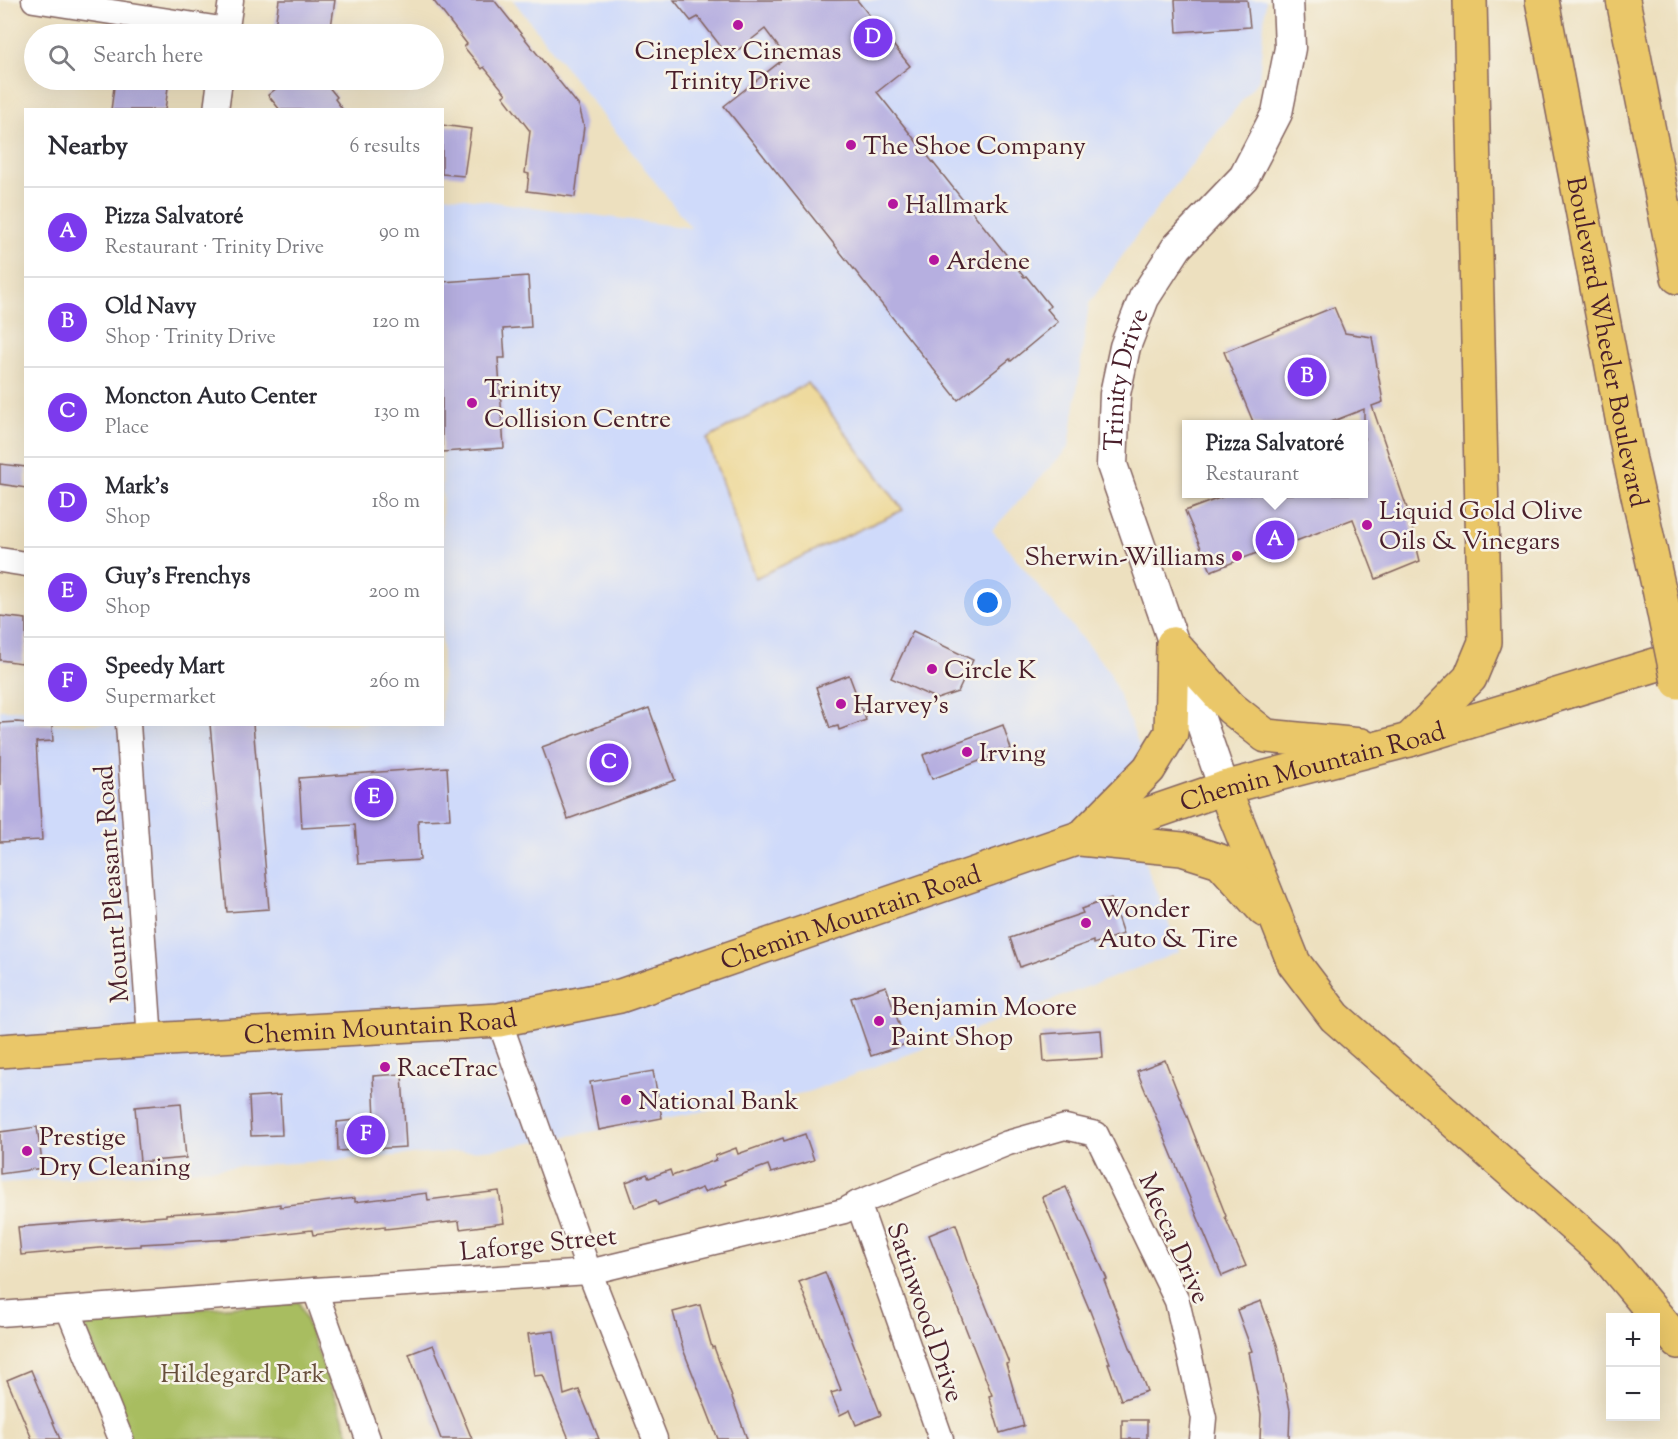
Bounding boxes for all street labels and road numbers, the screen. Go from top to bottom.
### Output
street label: Boulevard Wheeler Boulevard [1555,174,1656,511]
street label: Trinity Drive [1097,303,1159,452]
street label: Chemin Mountain Road [1175,714,1450,823]
street label: Mount Pleasant Road [87,763,140,1004]
street label: Chemin Mountain Road [716,857,987,981]
street label: Chemin Mountain Road [243,1001,521,1056]
street label: Mecca Drive [1128,1168,1218,1310]
street label: Satinwood Drive [876,1218,972,1408]
street label: Laforge Street [458,1219,619,1272]

